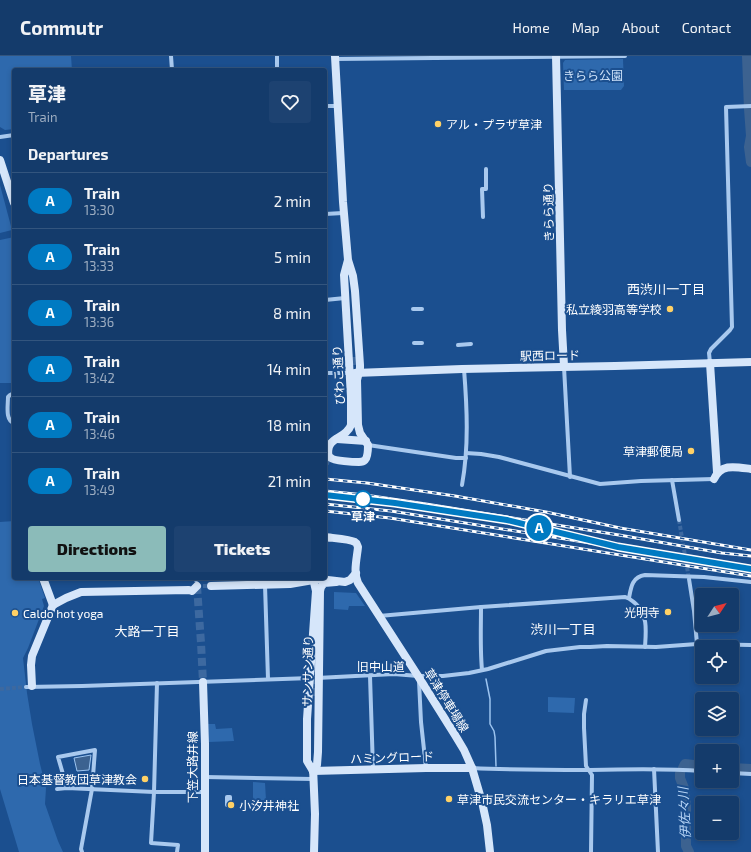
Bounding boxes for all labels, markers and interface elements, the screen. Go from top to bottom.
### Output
text: Commutr [20,16,103,39]
text: Home [513,19,550,36]
text: Map [572,19,600,36]
text: About [622,19,660,36]
text: Contact [682,19,731,36]
park label: きらら公園 [563,68,623,82]
button: heart [269,81,311,123]
text: 草津 [28,82,66,105]
text: Train [28,109,57,125]
place label: アル・プラザ草津 [446,117,542,131]
marker: アル・プラザ草津 [433,119,443,129]
text: Departures [28,145,108,163]
street label: きらら通り [540,182,556,242]
text: Train [84,184,120,202]
text: A [45,192,55,209]
text: 2 min [274,192,311,210]
text: 13:30 [84,202,115,218]
text: Train [84,240,120,258]
text: A [45,248,55,265]
text: 5 min [274,248,311,266]
text: 13:33 [84,258,114,274]
district label: 西渋川一丁目 [627,281,705,297]
text: Train [84,296,120,314]
place label: 私立綾羽高等学校 [566,302,662,316]
text: A [45,304,55,321]
text: 8 min [273,304,311,322]
marker: 私立綾羽高等学校 [665,304,675,314]
text: 13:36 [84,314,114,330]
street label: びわこ通り [329,345,347,405]
street label: 駅西ロード [520,347,580,363]
text: Train [84,352,120,370]
text: A [45,360,55,377]
text: 14 min [267,360,311,378]
text: 13:42 [84,370,115,386]
text: Train [84,408,120,426]
text: A [45,416,55,433]
text: 18 min [267,416,311,434]
text: 13:46 [84,426,115,442]
place label: 草津郵便局 [623,444,683,458]
marker: 草津郵便局 [686,446,696,456]
text: Train [84,464,120,482]
text: A [45,472,55,489]
text: 21 min [268,472,311,490]
text: 13:49 [84,482,115,498]
marker: 草津 [354,490,372,508]
place label: 草津 [351,509,375,523]
line badge: A [526,515,552,541]
text: A [534,519,544,536]
button: Directions [28,526,166,572]
button: Tickets [174,526,311,572]
north arrow [695,588,739,632]
map controls [695,588,739,840]
place label: 光明寺 [624,605,660,619]
place label: Caldo hot yoga [23,606,103,620]
marker: 光明寺 [663,607,673,617]
marker: Caldo hot yoga [10,608,20,618]
district label: 渋川一丁目 [530,621,596,637]
district label: 大路一丁目 [114,623,180,639]
street label: サンサン通り [299,635,315,707]
button: locate [695,640,739,684]
street label: 旧中山道 [357,659,405,673]
street label: 草津停車場線 [422,666,472,734]
button: layers [695,692,739,736]
street label: 下笠大路井線 [185,731,199,803]
button: + [695,744,739,788]
street label: ハミングロード [350,749,434,765]
place label: 日本基督教団草津教会 [17,772,137,786]
marker: 日本基督教団草津教会 [140,774,150,784]
water label: 伊佐々川 [675,785,693,839]
place label: 草津市民交流センター・キラリエ草津 [457,792,661,806]
marker: 草津市民交流センター・キラリエ草津 [444,794,454,804]
button: − [695,796,739,840]
place label: 小汐井神社 [239,798,299,812]
marker: 小汐井神社 [226,800,236,810]

